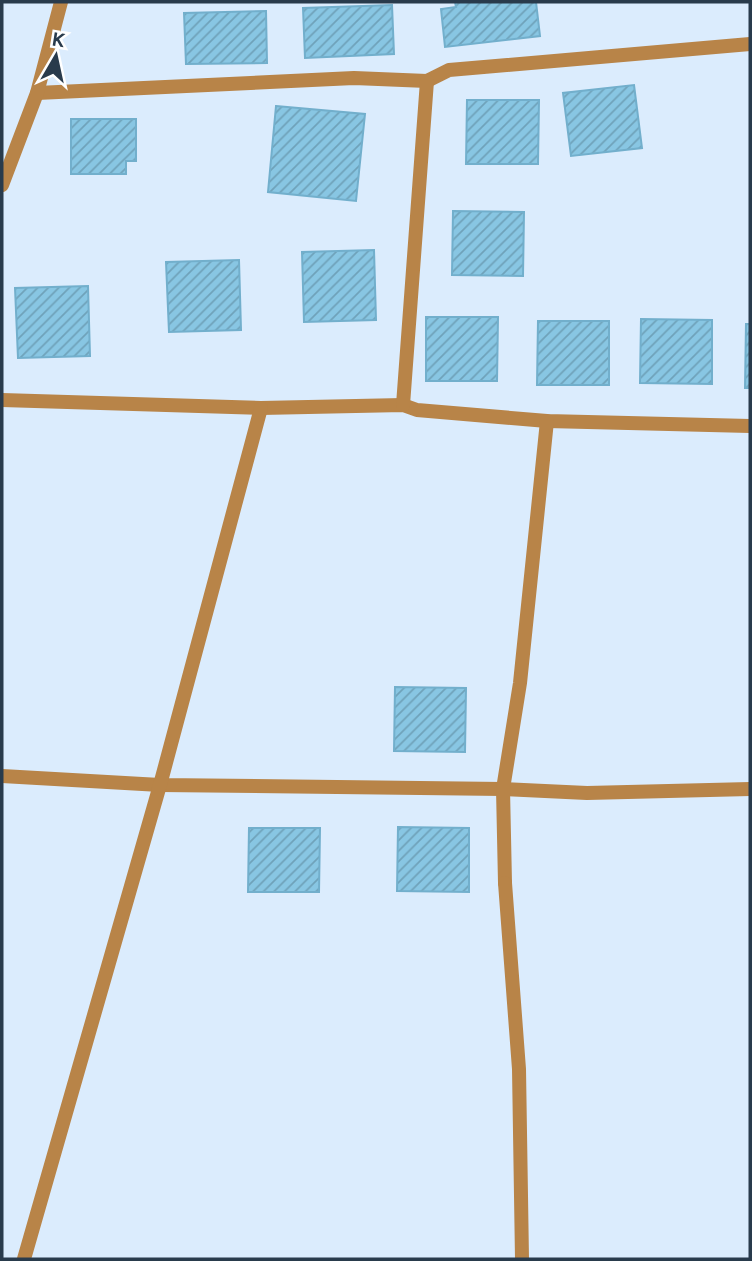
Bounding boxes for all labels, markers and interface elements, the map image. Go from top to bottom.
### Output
north arrow [21,21,91,91]
text: K [51,27,67,52]

